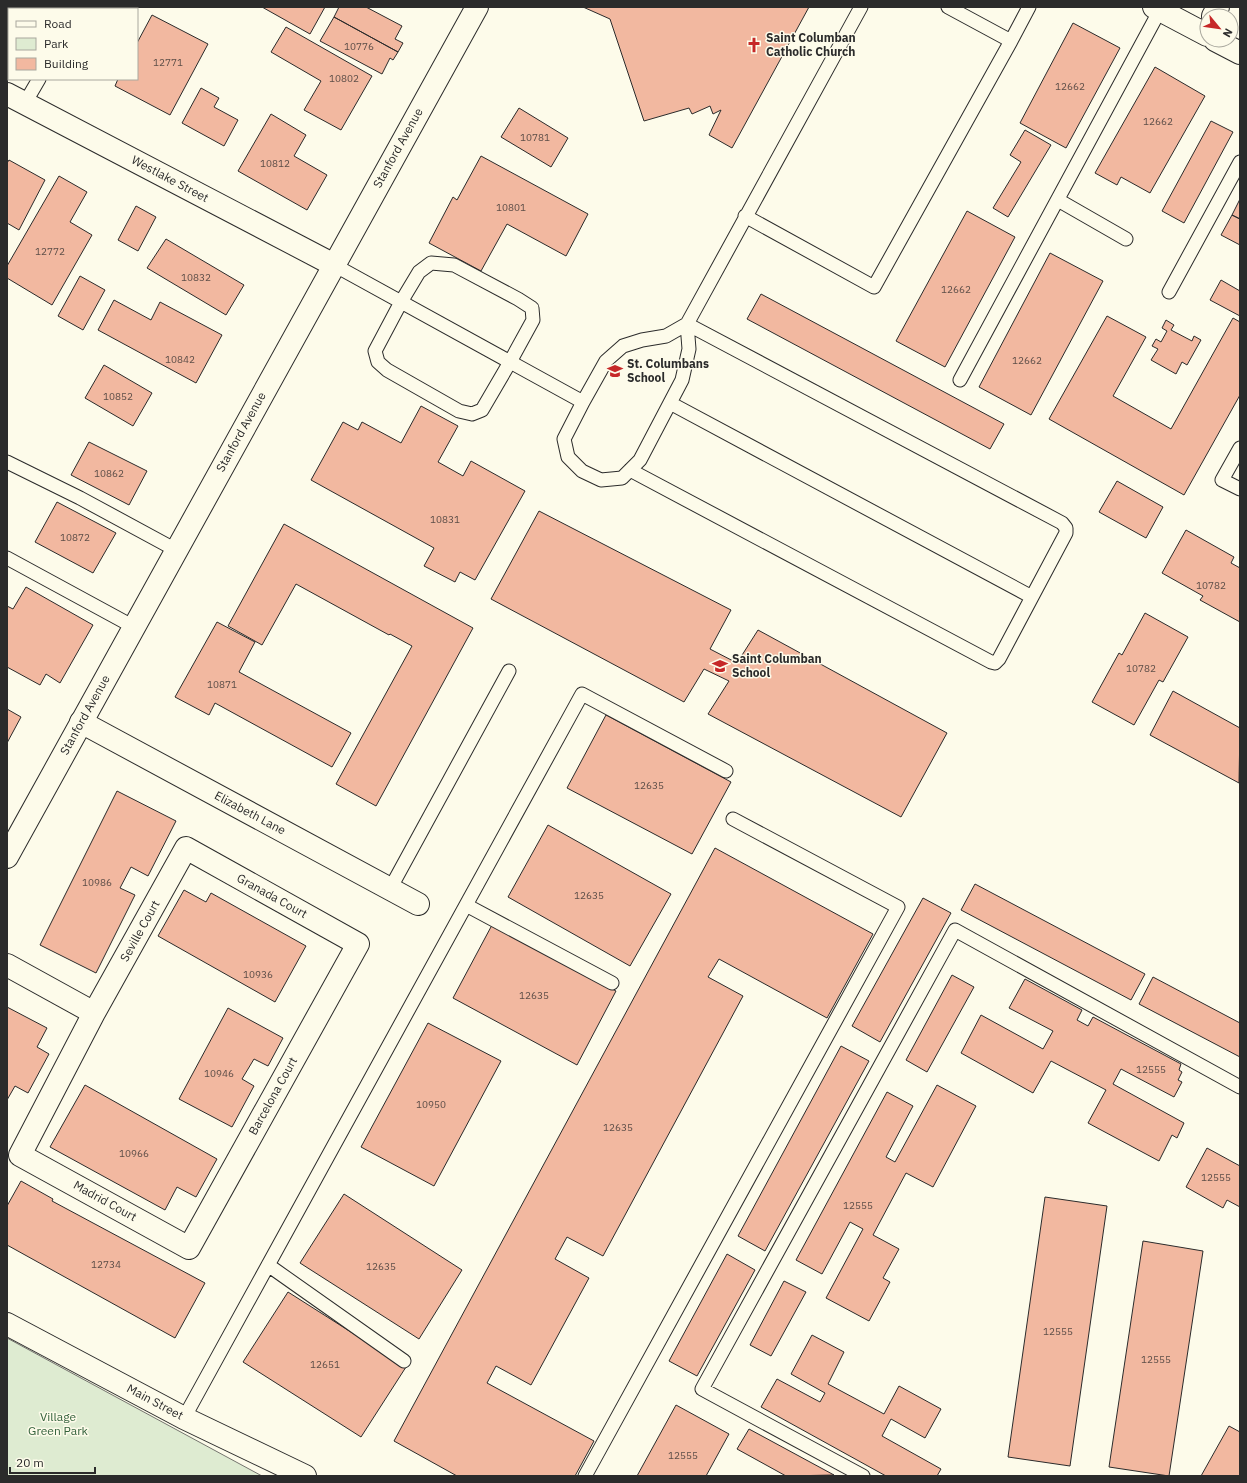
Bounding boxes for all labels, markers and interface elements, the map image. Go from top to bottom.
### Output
legend [8,8,138,80]
north arrow [1199,8,1239,48]
text: Road [44,16,72,31]
text: N [1220,26,1236,40]
place label: Saint Columban Catholic Church [766,30,856,59]
text: Park [44,36,69,51]
church icon: Saint Columban Catholic Church [745,36,763,54]
house number: 10776 [344,40,374,53]
text: Building [44,56,89,71]
house number: 12771 [153,56,183,69]
house number: 10802 [329,72,359,85]
house number: 12662 [1055,80,1085,93]
street label: Stanford Avenue [369,105,426,190]
house number: 12662 [1143,115,1173,128]
house number: 10781 [520,131,550,144]
street label: Westlake Street [129,152,211,205]
house number: 10812 [260,157,290,170]
house number: 10801 [496,201,526,214]
house number: 12772 [35,245,65,258]
house number: 10832 [181,271,211,284]
house number: 12662 [941,283,971,296]
house number: 10842 [165,353,195,366]
house number: 12662 [1012,354,1042,367]
place label: St. Columbans School [627,356,709,385]
school or university icon: St. Columbans School [606,362,624,380]
street label: Stanford Avenue [212,389,269,474]
house number: 10852 [103,390,133,403]
house number: 10862 [94,467,124,480]
house number: 10831 [430,513,460,526]
house number: 10872 [60,531,90,544]
house number: 10782 [1196,579,1226,592]
place label: Saint Columban School [732,651,822,680]
school or university icon: Saint Columban School [711,657,729,675]
house number: 10782 [1126,662,1156,675]
street label: Stanford Avenue [56,672,113,757]
house number: 10871 [207,678,237,691]
house number: 12635 [634,779,664,792]
street label: Elizabeth Lane [212,788,289,838]
street label: Granada Court [234,870,310,921]
house number: 10986 [82,876,112,889]
house number: 12635 [574,889,604,902]
street label: Seville Court [117,897,163,964]
house number: 10936 [243,968,273,981]
house number: 12635 [519,989,549,1002]
street label: Barcelona Court [245,1054,300,1137]
house number: 12555 [1136,1063,1166,1076]
house number: 10946 [204,1067,234,1080]
house number: 10950 [416,1098,446,1111]
house number: 12635 [603,1121,633,1134]
house number: 10966 [119,1147,149,1160]
house number: 12555 [1201,1171,1231,1184]
street label: Madrid Court [71,1177,139,1224]
house number: 12555 [843,1199,873,1212]
house number: 12734 [91,1258,121,1271]
house number: 12635 [366,1260,396,1273]
house number: 12555 [1043,1325,1073,1338]
house number: 12555 [1141,1353,1171,1366]
house number: 12651 [310,1358,340,1371]
street label: Main Street [124,1380,186,1423]
park label: Village Green Park [28,1409,89,1438]
scale bar [10,1449,95,1475]
house number: 12555 [668,1449,698,1462]
text: 20 m [16,1455,44,1470]

